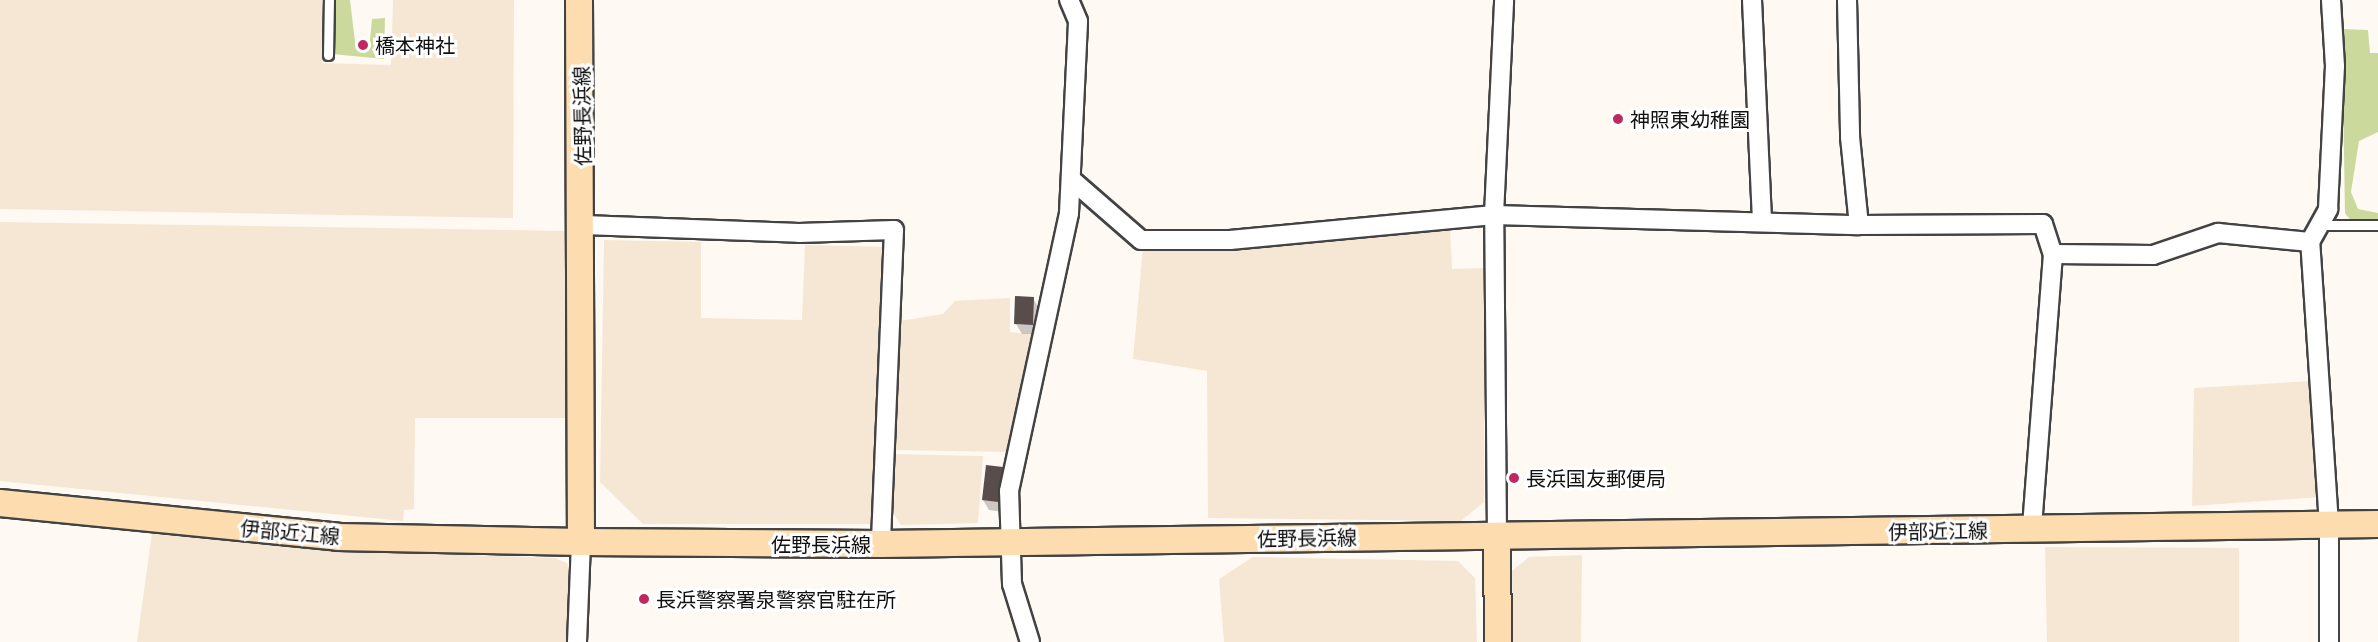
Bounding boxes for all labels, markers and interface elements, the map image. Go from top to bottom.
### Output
place label: 橋本神社 [375,33,455,57]
marker: 橋本神社 [356,38,370,52]
street label: 佐野長浜線 [569,66,595,166]
place label: 神照東幼稚園 [1630,107,1750,131]
marker: 神照東幼稚園 [1611,112,1625,126]
place label: 長浜国友郵便局 [1526,466,1666,490]
marker: 長浜国友郵便局 [1507,471,1521,485]
street label: 伊部近江線 [239,516,341,548]
street label: 伊部近江線 [1888,518,1988,544]
street label: 佐野長浜線 [1257,525,1357,551]
street label: 佐野長浜線 [771,532,871,556]
place label: 長浜警察署泉警察官駐在所 [656,587,896,611]
marker: 長浜警察署泉警察官駐在所 [637,592,651,606]

